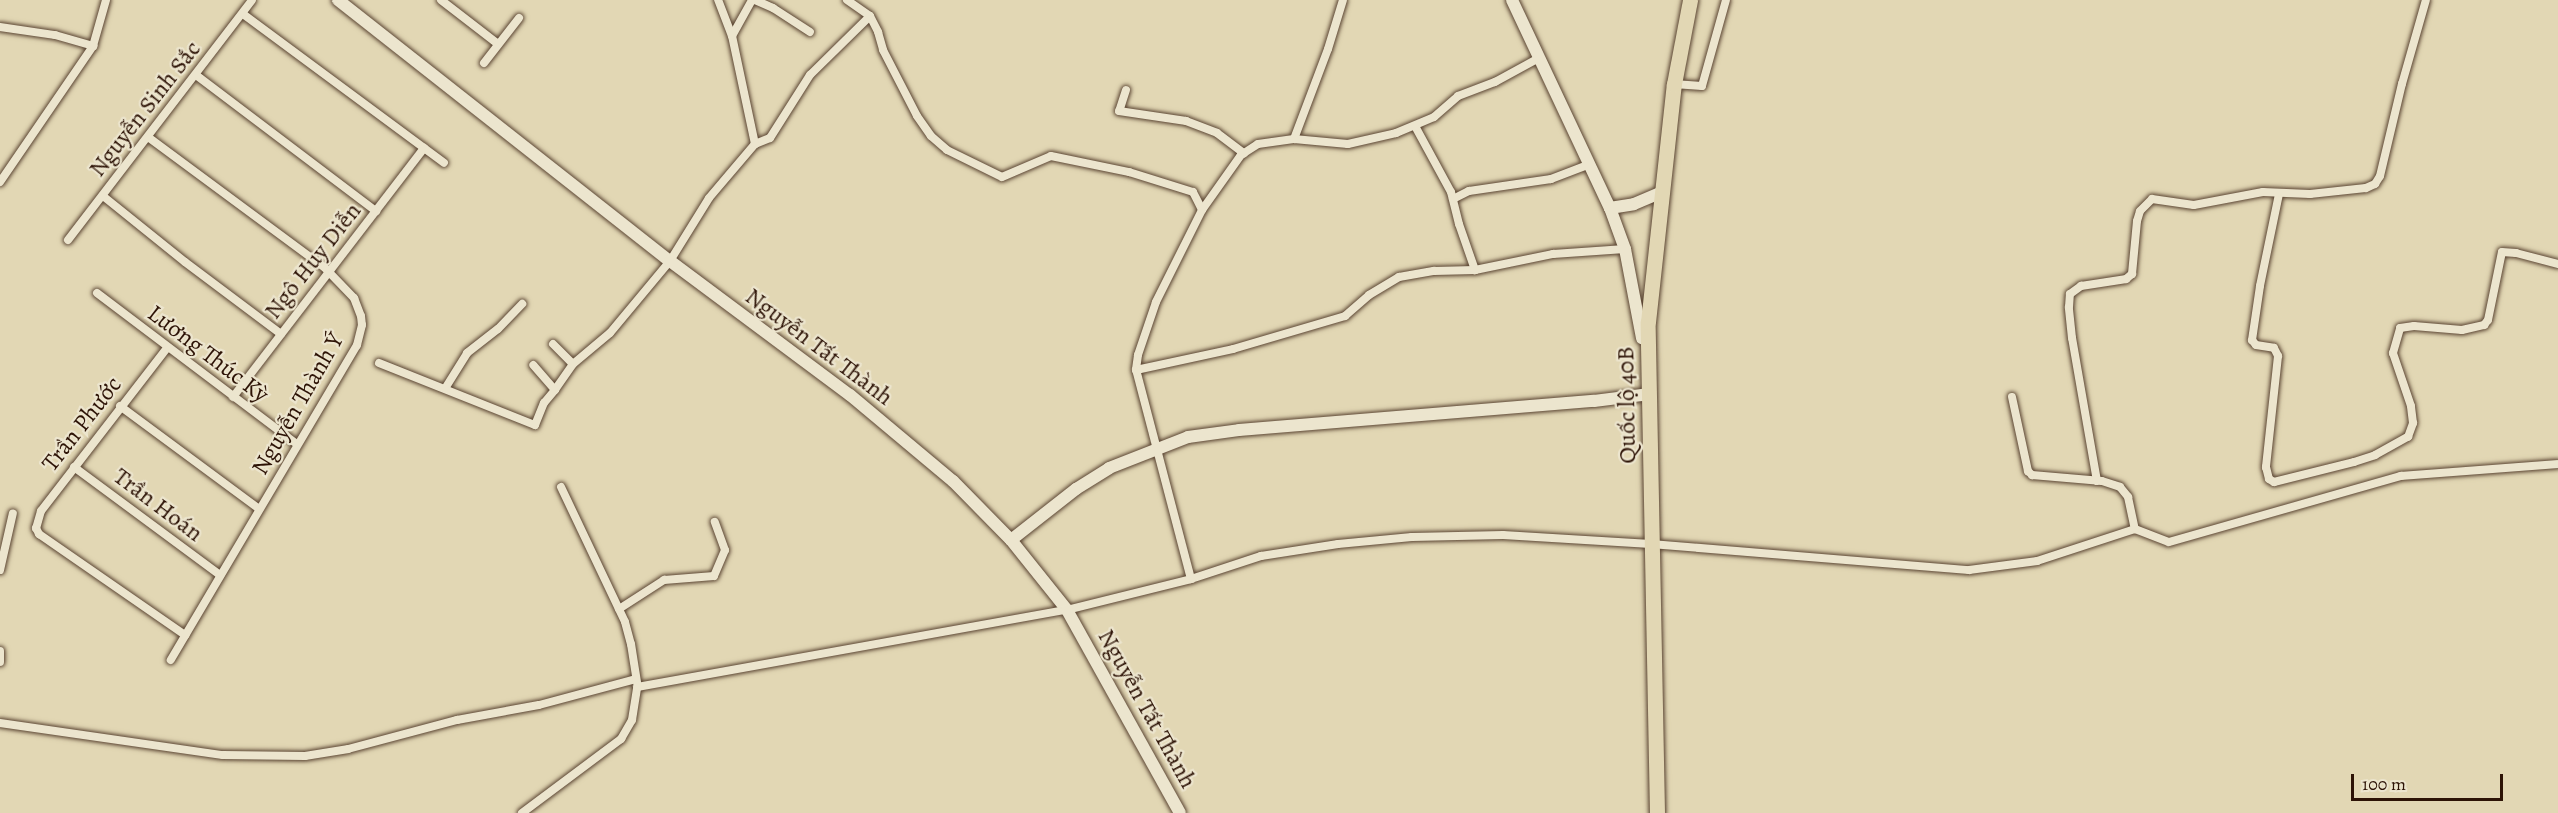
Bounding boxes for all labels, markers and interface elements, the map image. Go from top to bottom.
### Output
street label: Nguyễn Sinh Sắc [83,35,207,183]
street label: Ngô Huy Diễn [259,197,367,325]
street label: Nguyễn Tất Thành [739,282,899,412]
street label: Lương Thúc Kỳ [142,299,274,409]
street label: Nguyễn Thành Ý [246,328,350,480]
street label: Quốc lộ 40B [1612,346,1642,464]
street label: Trần Phước [36,371,128,477]
street label: Trần Hoán [108,462,208,548]
street label: Nguyễn Tất Thành [1091,624,1203,794]
scale bar [2354,762,2506,800]
text: 100 m [2362,772,2406,796]

